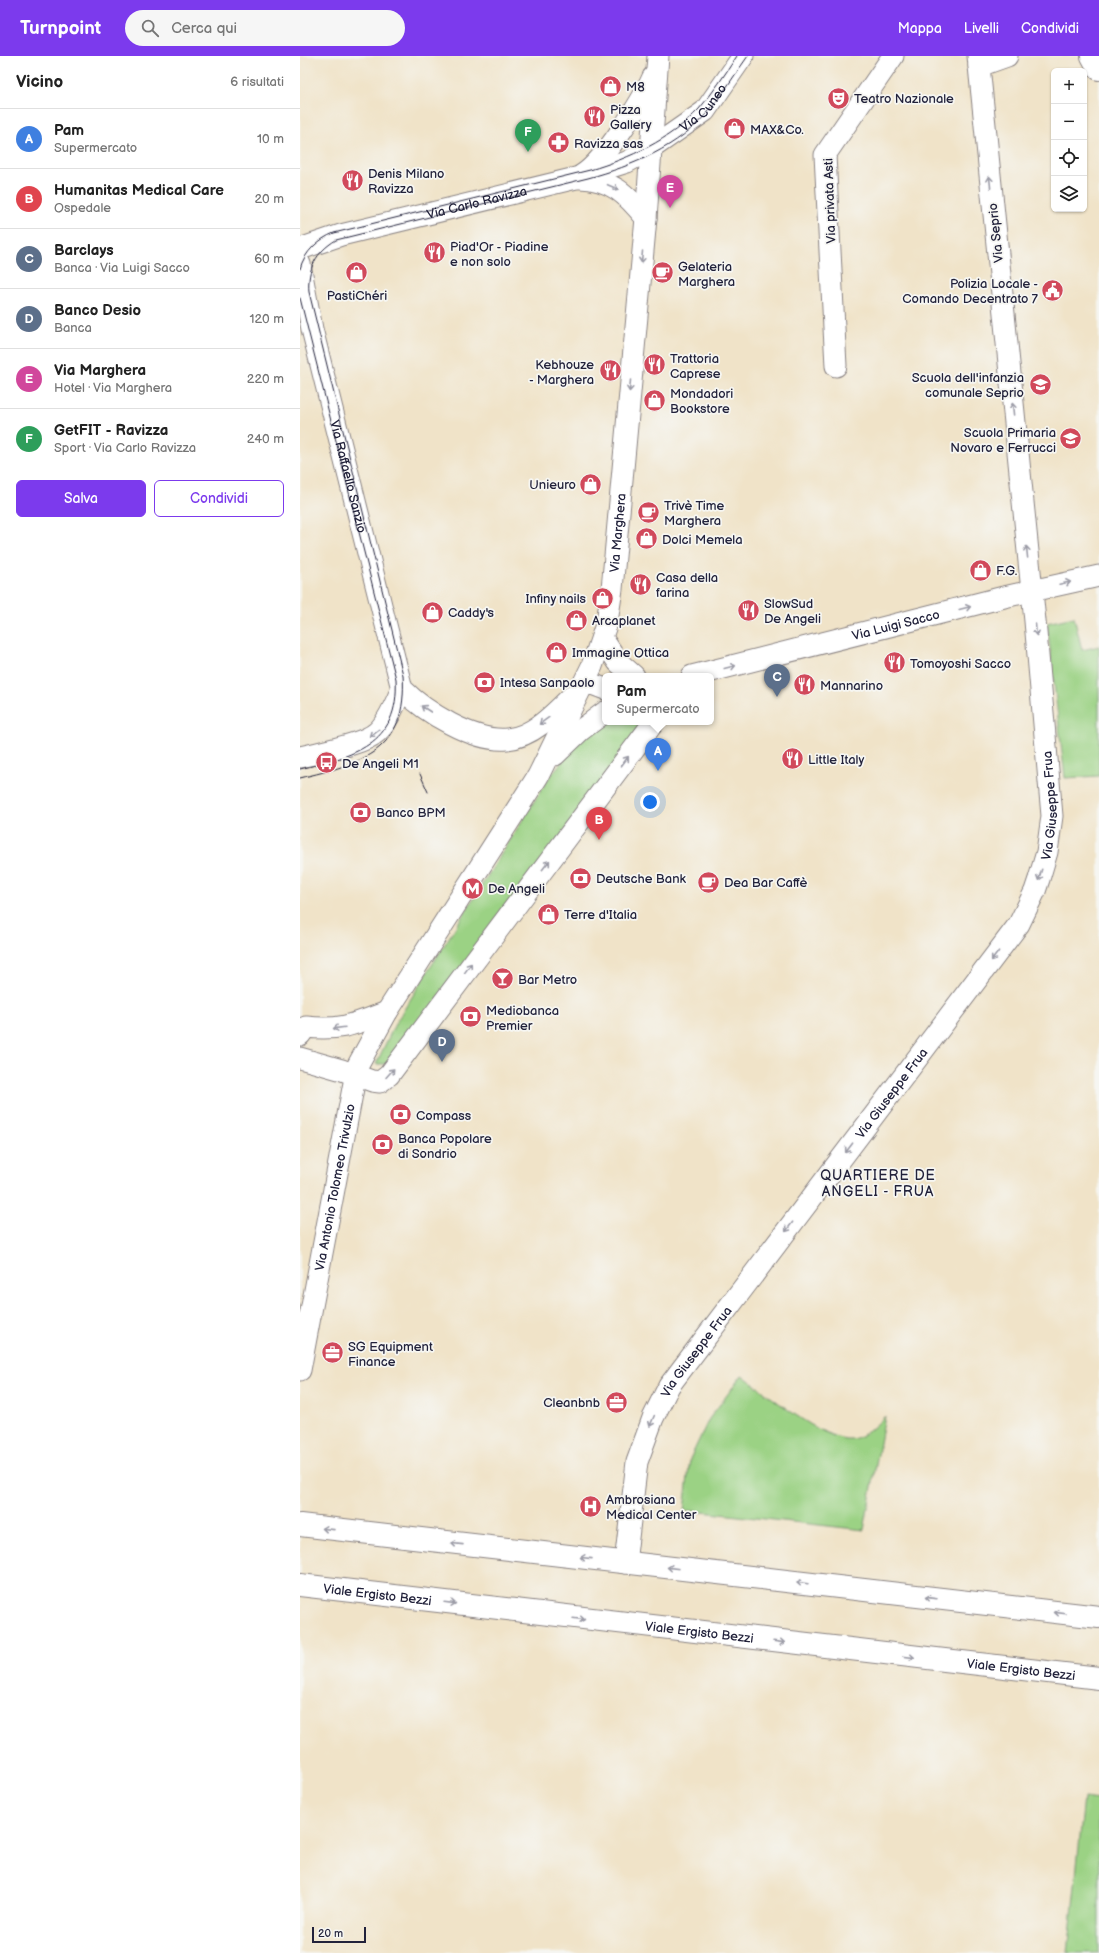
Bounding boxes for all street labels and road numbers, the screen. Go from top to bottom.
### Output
street label: Via Cuneo [677,81,730,135]
street label: Via privata Asti [821,158,839,244]
street label: Via Carlo Ravizza [425,183,529,223]
street label: Via Seprio [985,202,1007,264]
street label: Via Raffaello Sanzio [326,418,370,535]
street label: Via Marghera [607,493,630,573]
street label: Via Luigi Sacco [850,607,941,644]
street label: Via Giuseppe Frua [1038,750,1061,862]
street label: Via Giuseppe Frua [852,1045,931,1142]
street label: Via Antonio Tolomeo Trivulzio [312,1103,359,1272]
street label: Via Giuseppe Frua [658,1303,736,1400]
street label: Viale Ergisto Bezzi [322,1581,432,1609]
street label: Viale Ergisto Bezzi [644,1618,754,1647]
street label: Viale Ergisto Bezzi [966,1656,1076,1684]

